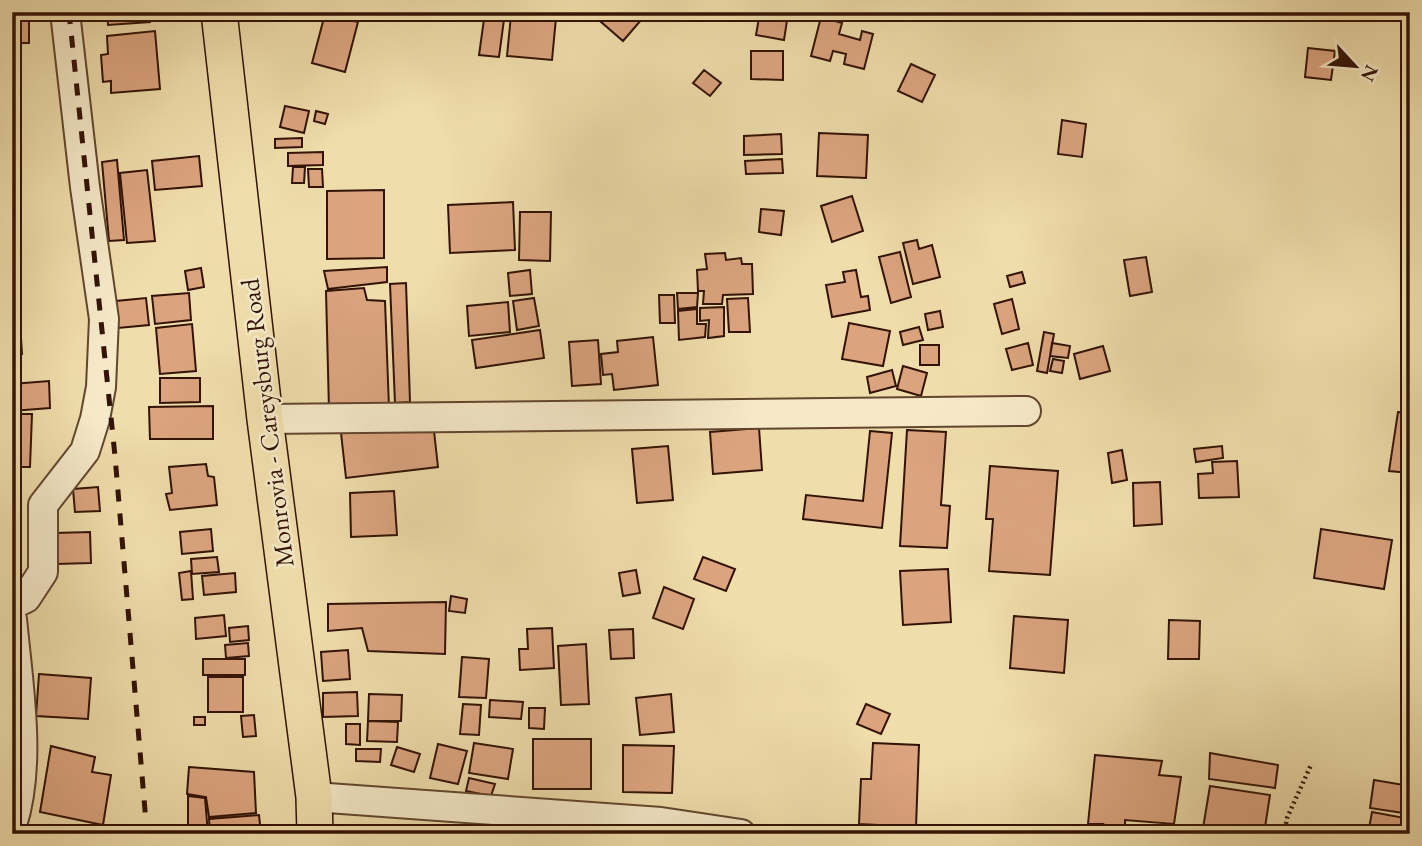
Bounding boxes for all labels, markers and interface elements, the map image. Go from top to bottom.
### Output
north arrow [1320,32,1390,102]
text: N [1355,61,1384,86]
street label: Monrovia - Careysburg Road [232,276,302,569]

